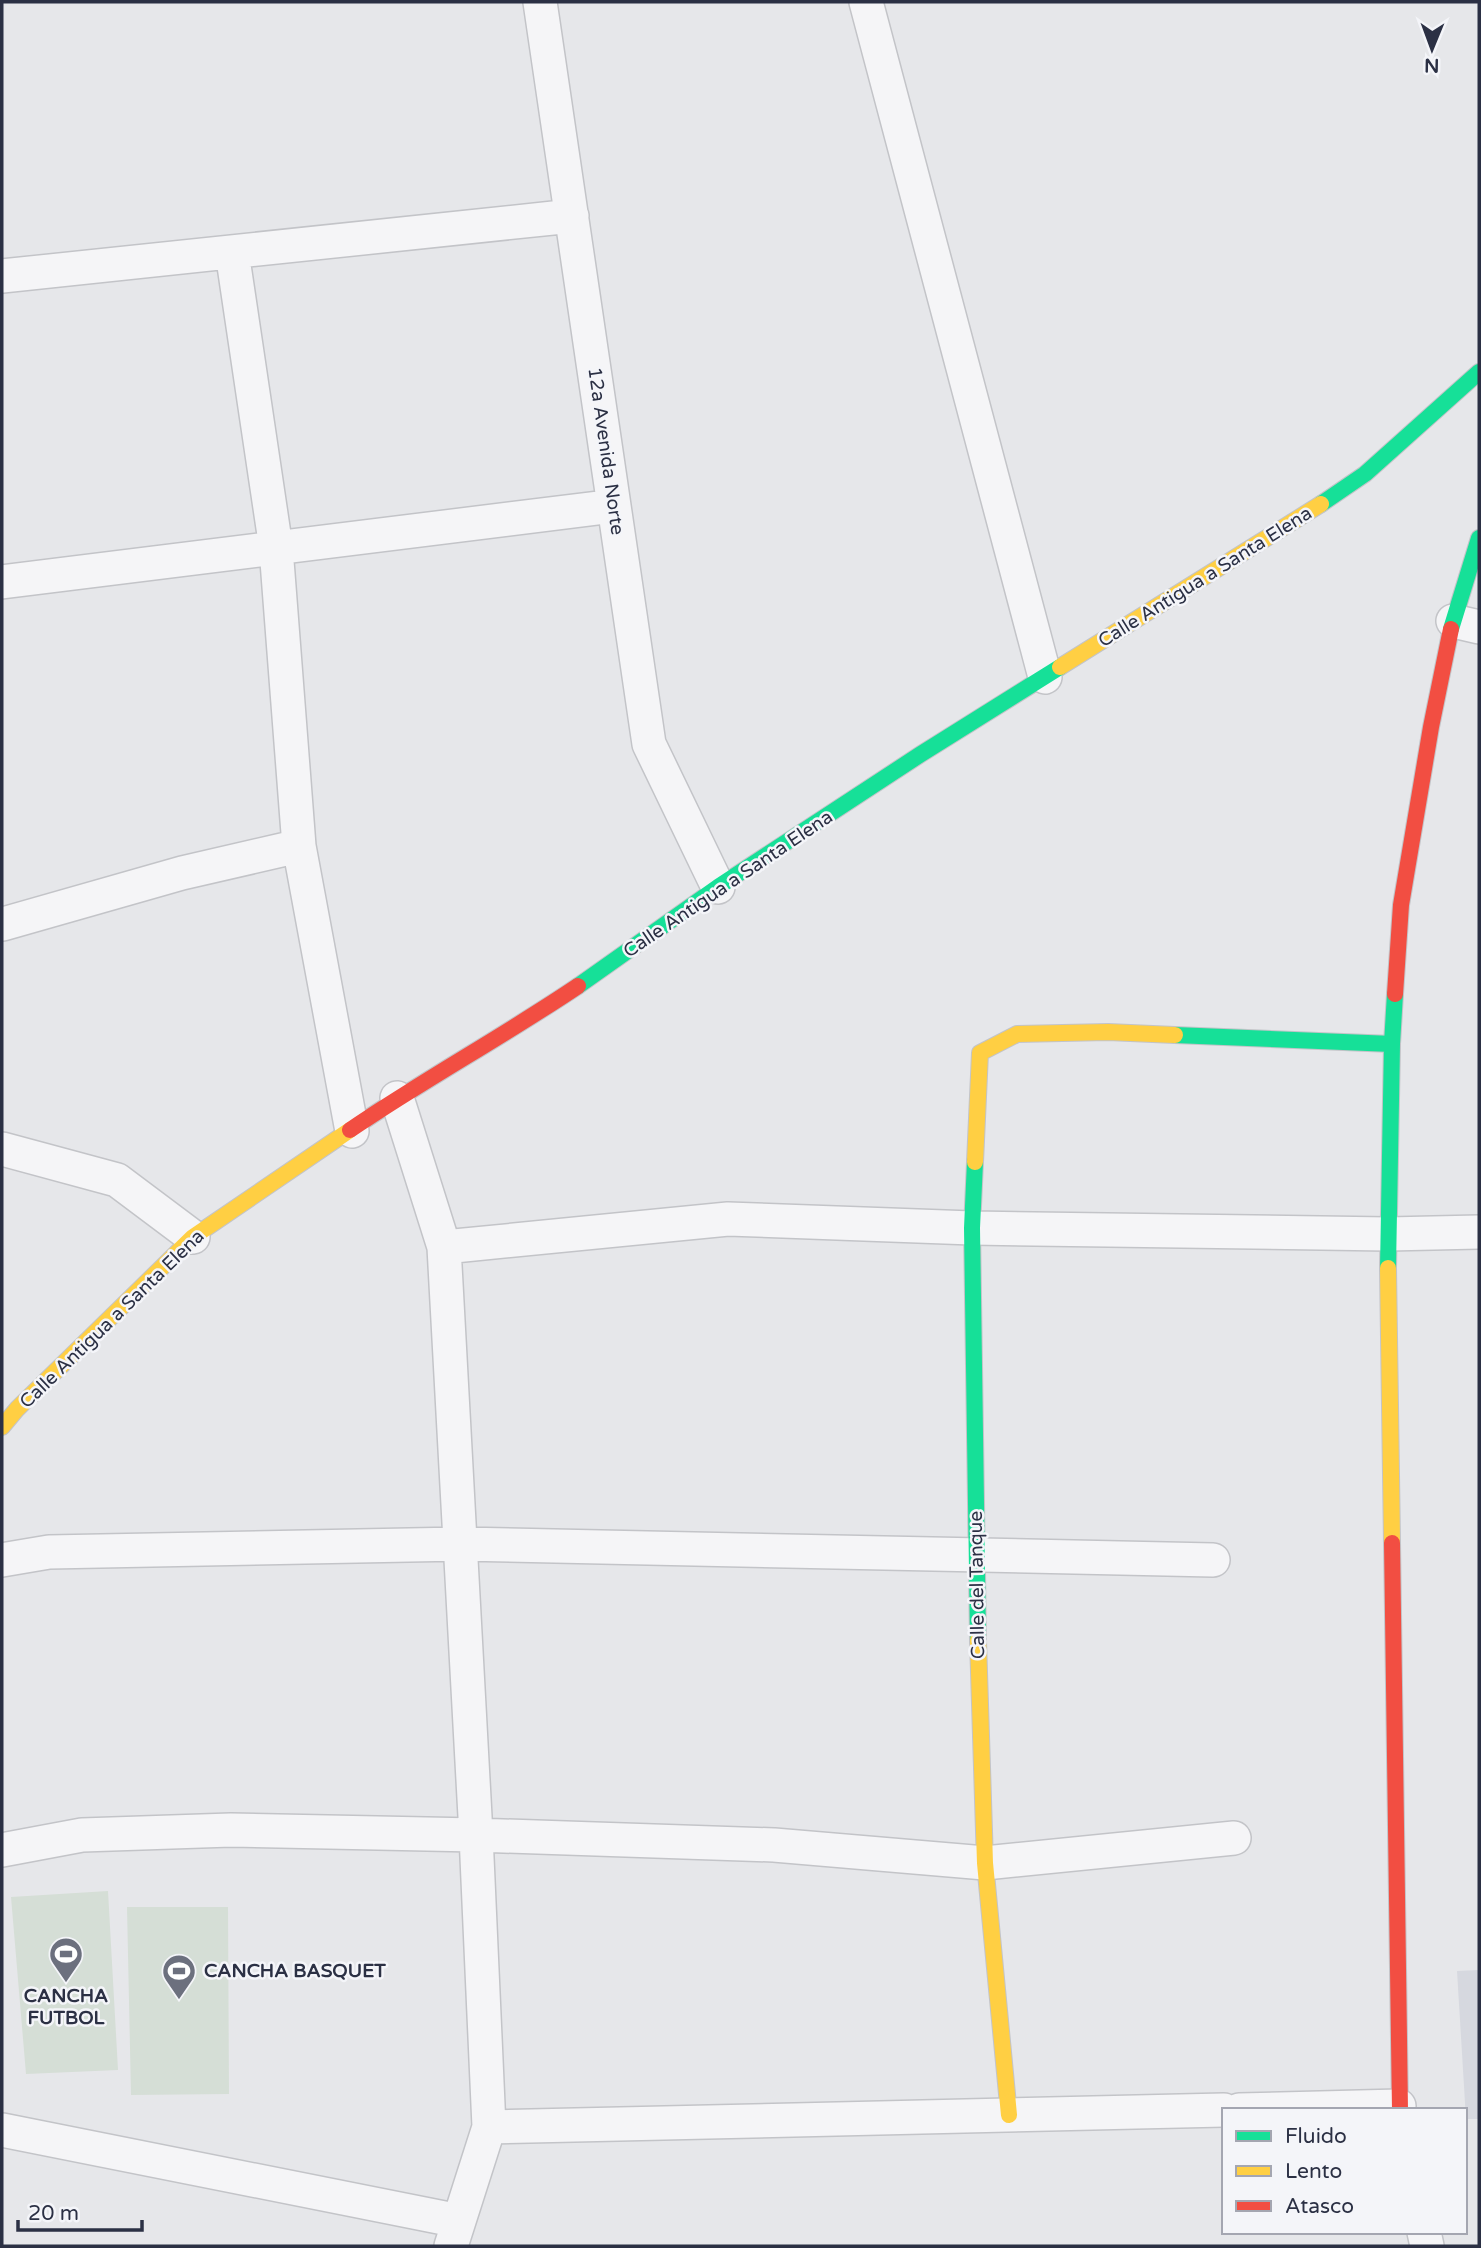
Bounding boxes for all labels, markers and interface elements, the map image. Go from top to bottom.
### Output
north arrow [1397,14,1467,84]
text: N [1424,54,1440,76]
street label: 12a Avenida Norte [583,366,629,536]
street label: Calle Antigua a Santa Elena [1094,502,1316,652]
street label: Calle Antigua a Santa Elena [619,806,837,962]
street label: Calle Antigua a Santa Elena [15,1225,209,1413]
street label: Calle del Tanque [965,1511,989,1659]
sports icon: CANCHA FUTBOL [47,1935,85,1984]
sports icon: CANCHA BASQUET [160,1952,198,2001]
place label: CANCHA BASQUET [204,1960,386,1982]
place label: CANCHA FUTBOL [24,1985,108,2029]
legend [1222,2108,1467,2234]
text: Fluido [1285,2124,1347,2149]
text: Lento [1285,2159,1342,2184]
scale bar [18,2188,142,2232]
text: Atasco [1285,2194,1354,2219]
text: 20 m [28,2201,79,2226]

